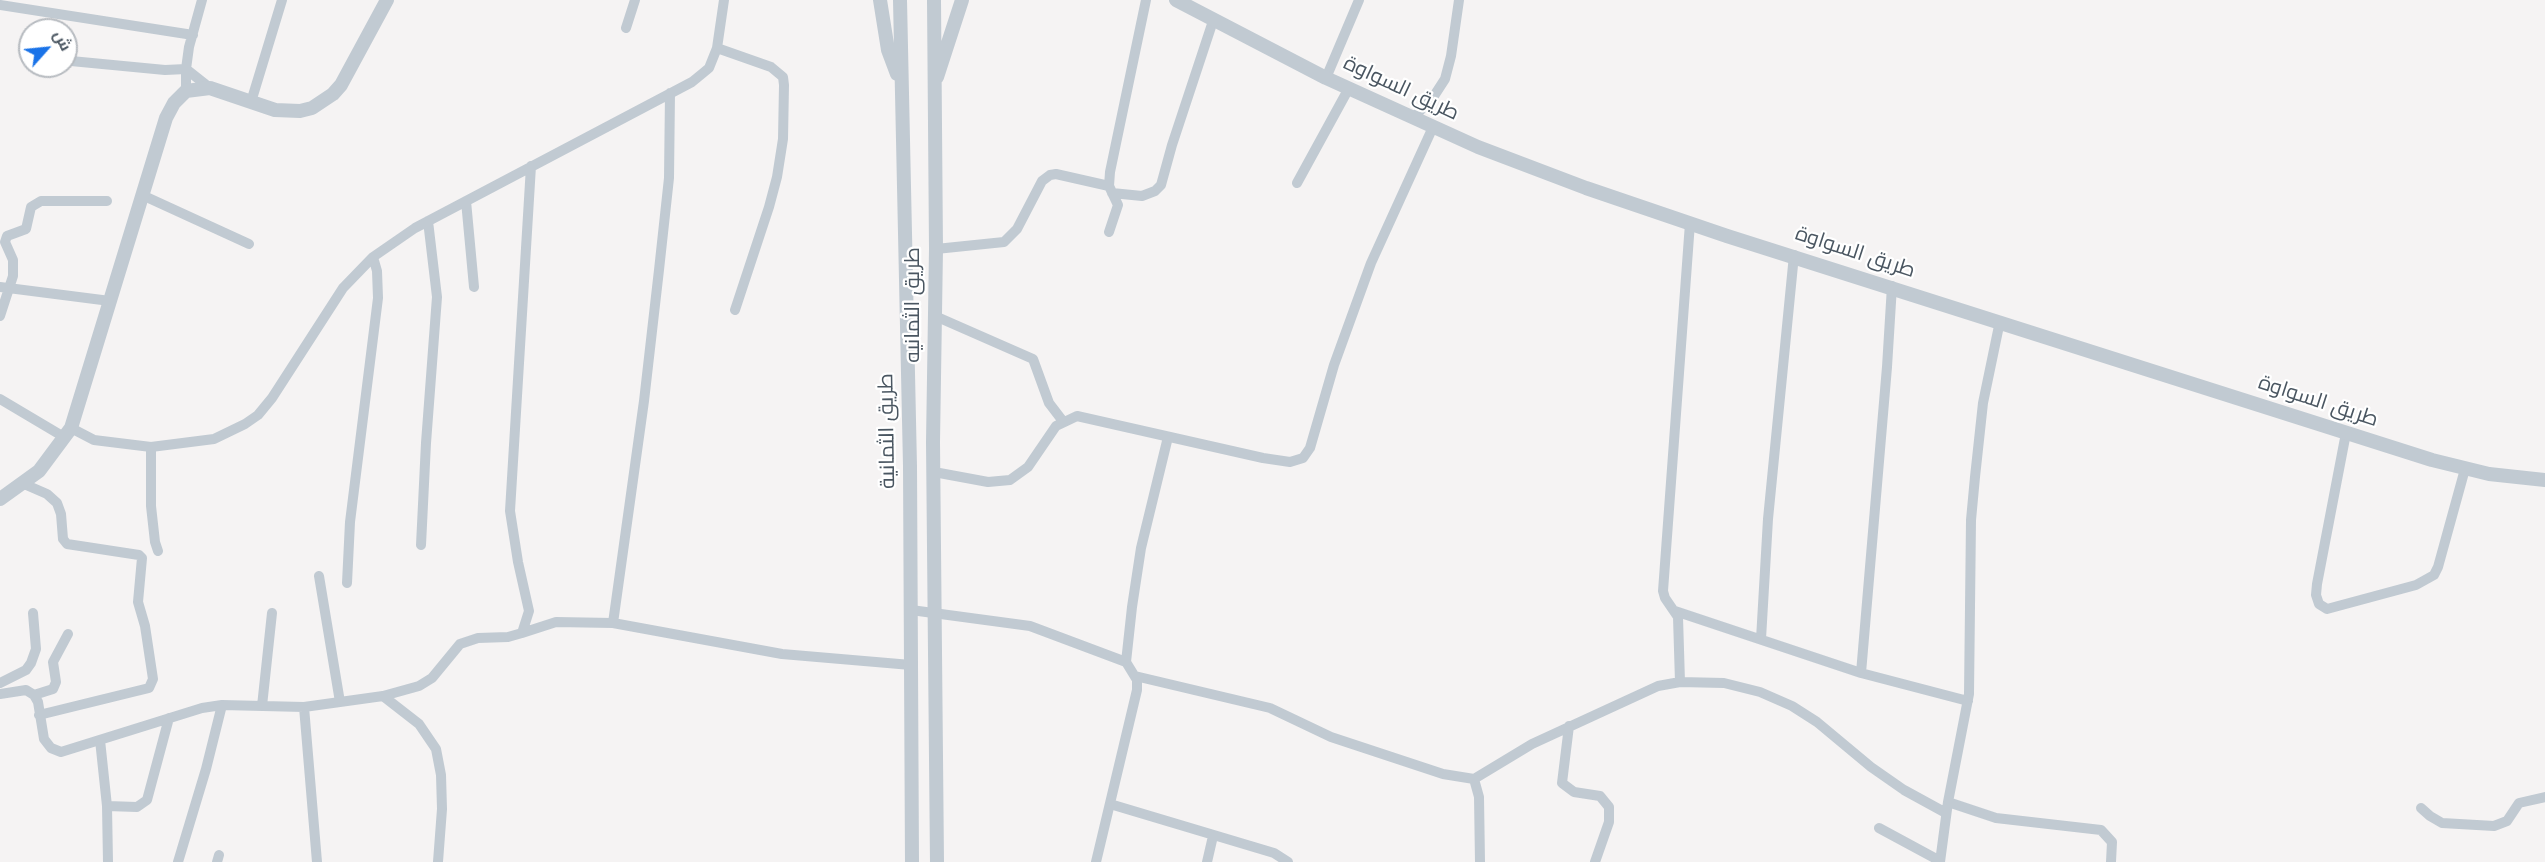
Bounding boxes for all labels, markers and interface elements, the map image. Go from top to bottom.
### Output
north arrow [18,18,78,78]
text: ش [48,26,78,55]
street label: طريق السواوة [1339,51,1463,127]
street label: طريق السواوة [1792,222,1918,284]
street label: طريق الثمانيه [901,247,927,363]
street label: طريق السواوة [2255,371,2381,433]
street label: طريق الثمانية [874,373,902,489]

